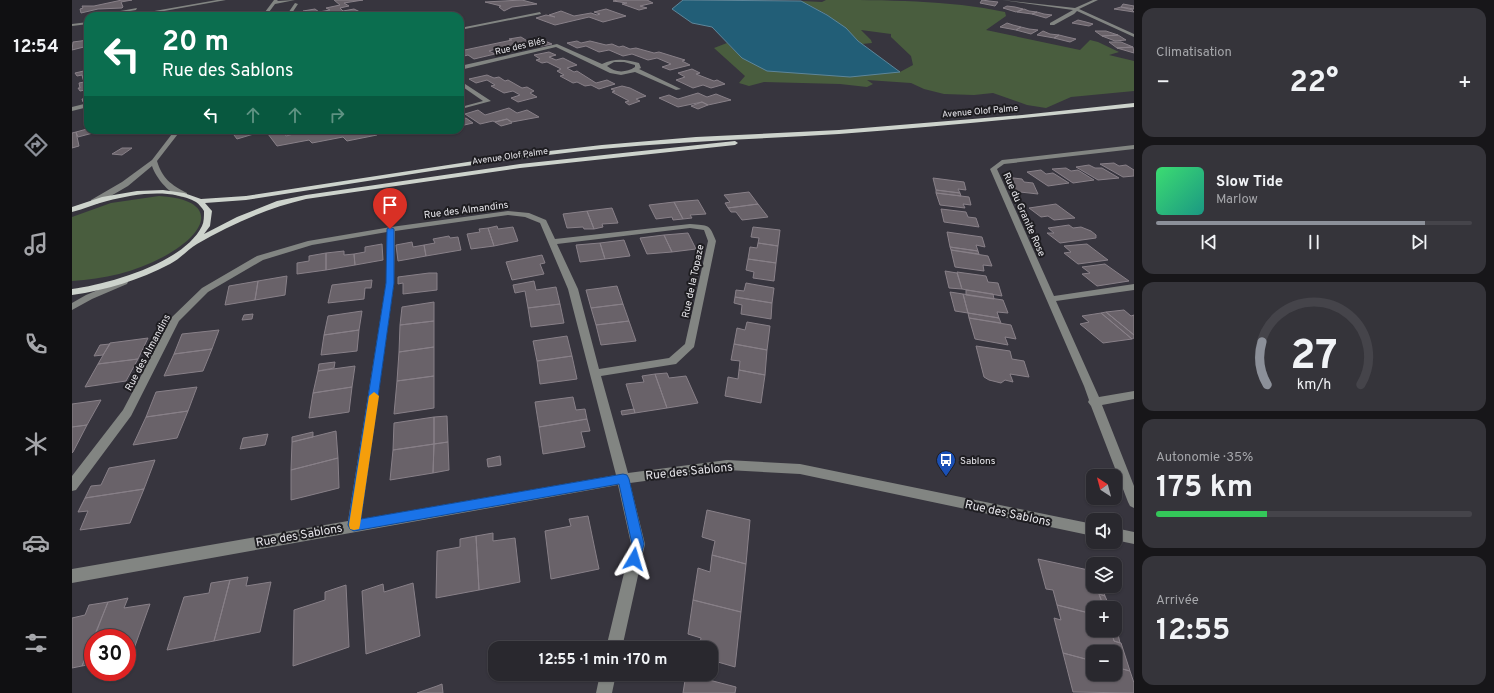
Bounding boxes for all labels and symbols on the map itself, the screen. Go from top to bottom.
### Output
street label: Rue des Blés [494,35,546,58]
street label: Avenue Olof Palme [942,103,1019,120]
street label: Avenue Olof Palme [471,146,549,167]
street label: Rue du Granite Rose [999,170,1048,259]
pin [373,188,407,229]
street label: Rue des Almandins [423,199,509,222]
street label: Rue de la Topaze [679,243,708,319]
street label: Rue des Almandins [123,312,174,393]
bus stop icon: Sablons [935,449,957,477]
place label: Sablons [960,455,996,468]
street label: Rue des Sablons [645,459,734,485]
north arrow [1086,469,1122,505]
street label: Rue des Sablons [963,497,1052,531]
street label: Rue des Sablons [255,520,344,551]
position arrow [613,538,655,580]
speed limit sign: 30 [84,629,136,681]

